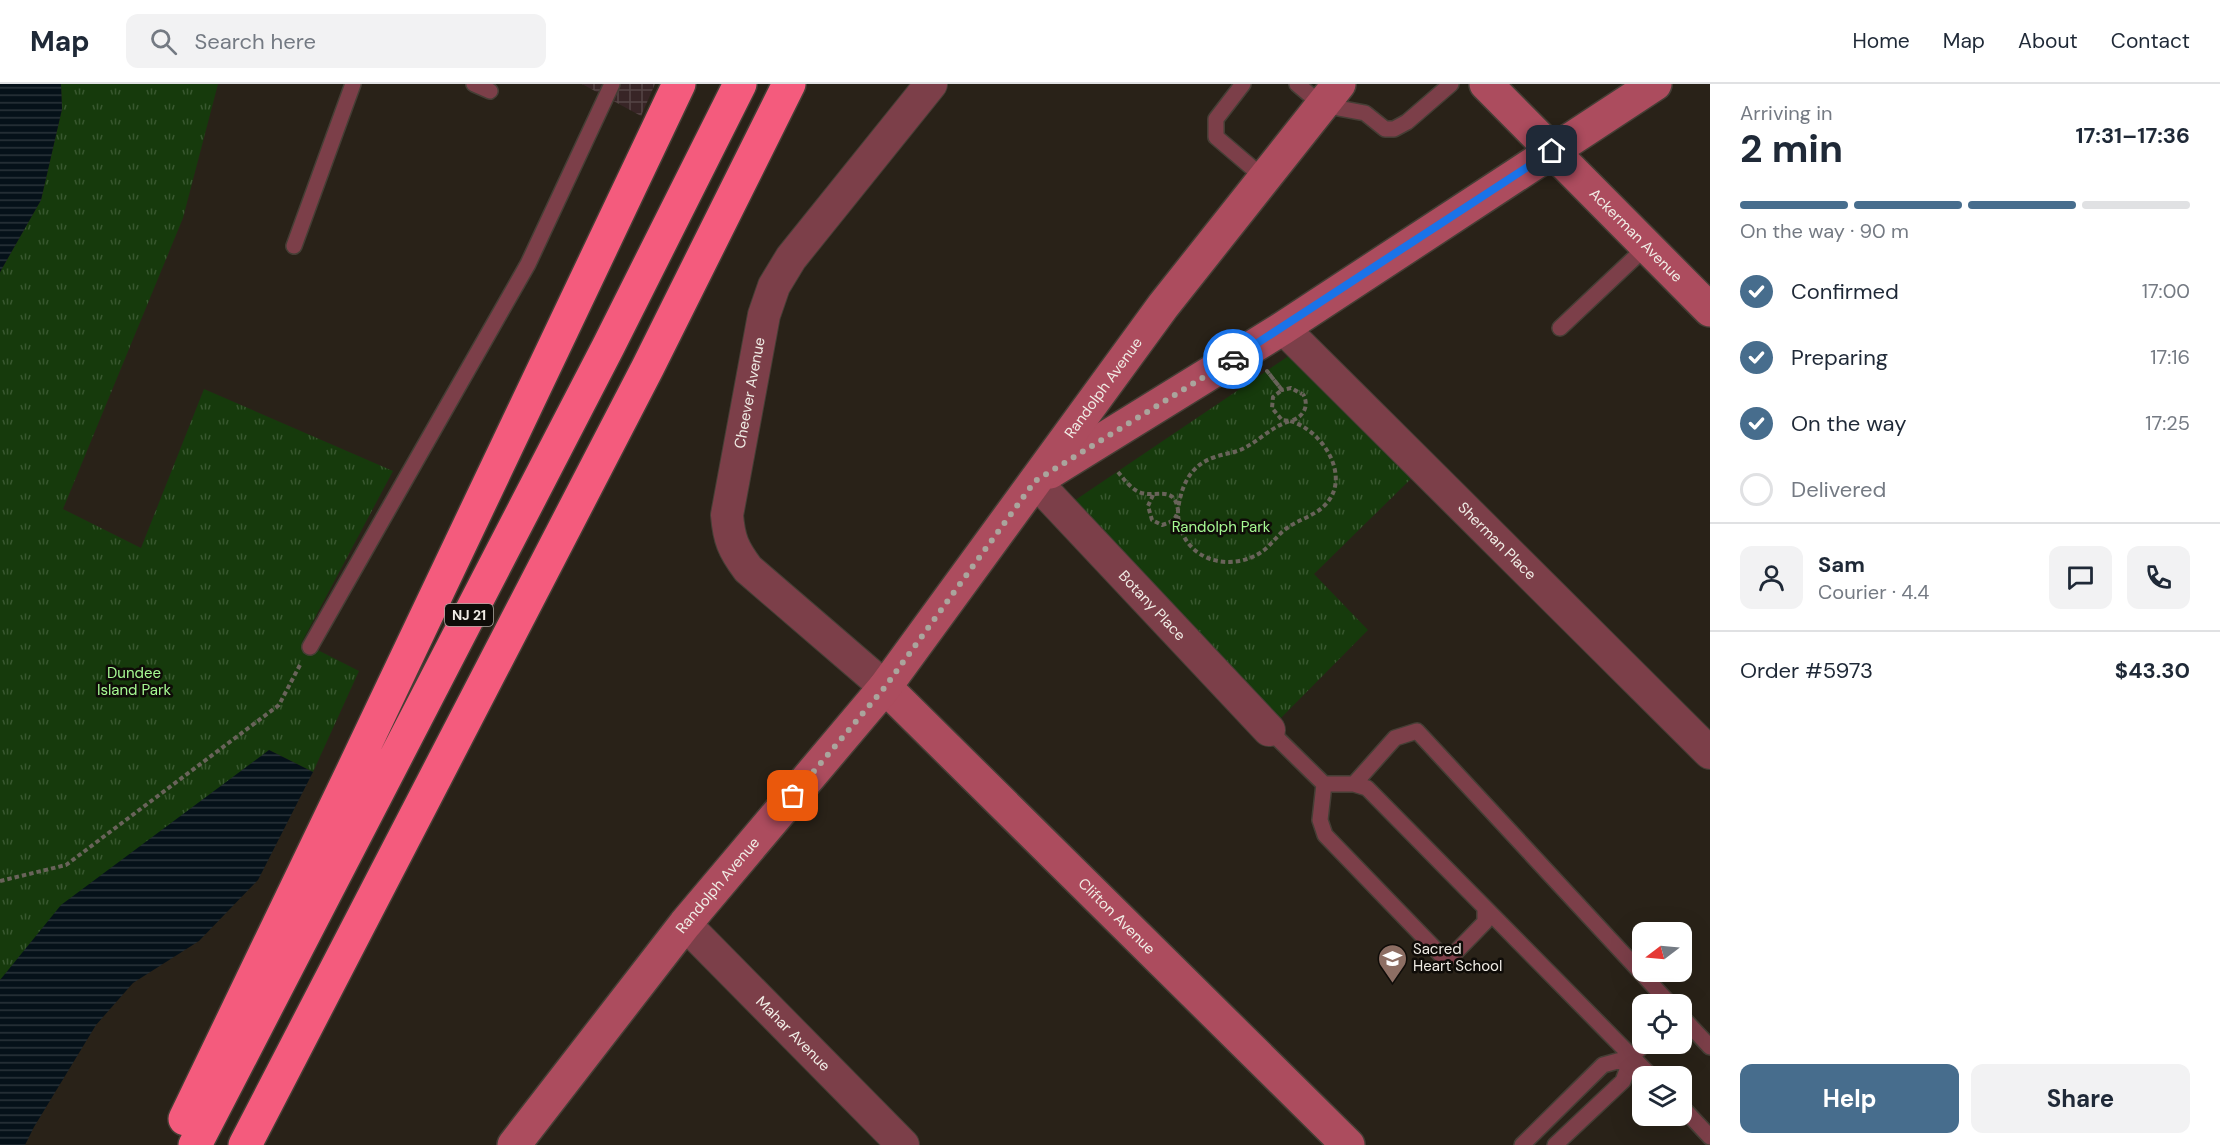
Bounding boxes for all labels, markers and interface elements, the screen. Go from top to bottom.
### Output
search box [126,14,546,68]
text: Map [30,23,90,60]
icon: search [147,25,180,58]
text: Search here [195,27,316,56]
text: Home [1852,27,1910,55]
text: Map [1943,27,1985,55]
text: About [2018,27,2078,55]
text: Contact [2111,27,2190,55]
text: Arriving in [1740,100,1832,126]
text: 17:31–17:36 [2076,121,2190,150]
text: 2 min [1740,123,1843,174]
pin [1526,125,1577,176]
icon: home [1535,134,1568,167]
street label: Ackerman Avenue [1585,184,1687,287]
text: On the way · 90 m [1740,218,1909,244]
icon: check [1740,275,1773,308]
text: Confirmed [1791,277,1899,306]
text: 17:00 [2142,278,2190,304]
courier [1203,329,1263,389]
street label: Randolph Avenue [1060,333,1147,442]
street label: Cheever Avenue [729,336,770,450]
icon: check [1740,341,1773,374]
icon: car [1217,343,1250,376]
text: Preparing [1791,343,1888,372]
text: 17:16 [2150,344,2190,370]
icon: check [1740,407,1773,440]
text: On the way [1791,409,1906,438]
text: 17:25 [2145,410,2190,436]
text: Delivered [1791,475,1886,504]
street label: Sherman Place [1454,498,1541,584]
park label: Randolph Park [1172,517,1271,537]
button: person [1740,546,1803,609]
button: chat [2049,546,2112,609]
button: phone [2127,546,2190,609]
text: Sam [1818,550,1865,579]
street label: Botany Place [1114,566,1190,645]
text: Courier · 4.4 [1818,579,1929,605]
road number: NJ 21 [445,604,493,626]
text: Order #5973 [1740,656,1873,685]
text: $43.30 [2115,656,2190,685]
park label: Dundee Island Park [97,663,172,700]
pin [767,770,818,821]
icon: bag [776,779,809,812]
street label: Randolph Avenue [671,833,764,938]
street label: Clifton Avenue [1074,874,1160,959]
north arrow [1632,922,1692,982]
map controls [1632,922,1692,1126]
place label: Sacred Heart School [1413,939,1502,976]
school or university icon: Sacred Heart School [1376,942,1408,984]
street label: Mahar Avenue [752,992,835,1076]
button: locate [1632,994,1692,1054]
button: Help [1740,1064,1959,1133]
button: Share [1971,1064,2190,1133]
button: layers [1632,1066,1692,1126]

